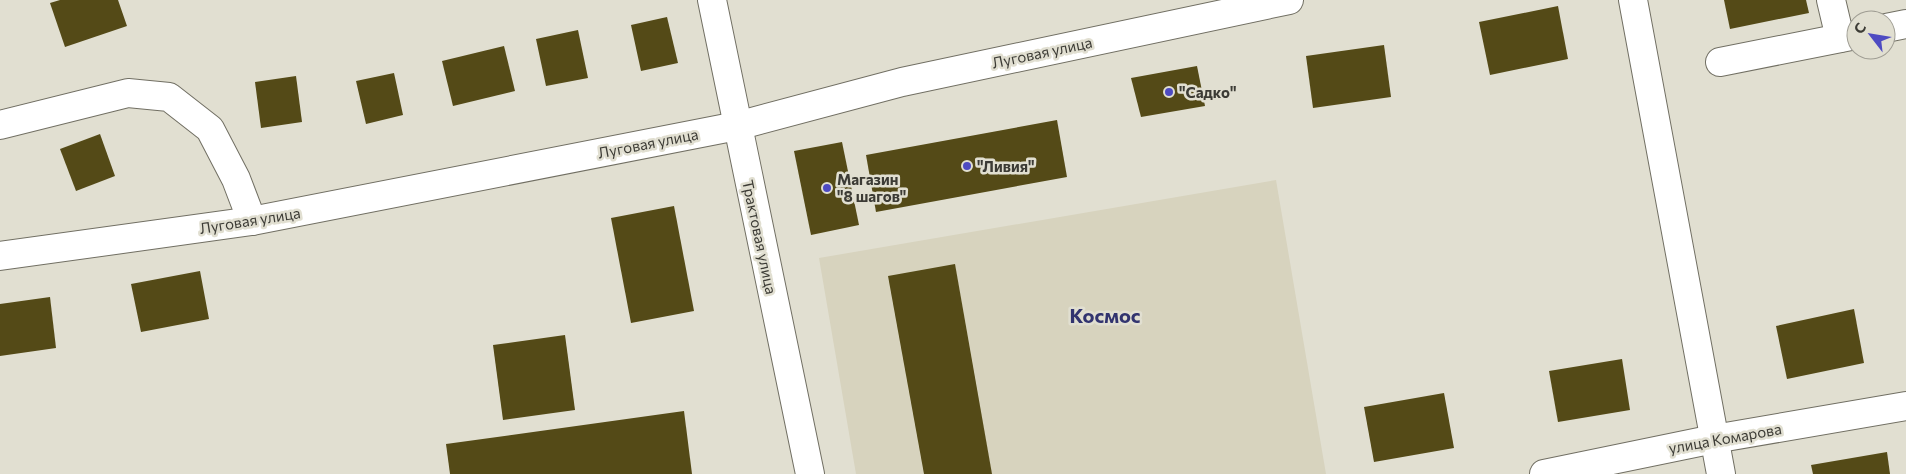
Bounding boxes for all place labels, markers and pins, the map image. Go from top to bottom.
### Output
place label: "Садко" [1179,83,1237,101]
marker: "Садко" [1163,86,1175,98]
place label: "Ливия" [977,157,1034,175]
marker: "Ливия" [961,160,973,172]
place label: Магазин "8 шагов" [837,170,906,205]
marker: Магазин "8 шагов" [821,182,833,194]

